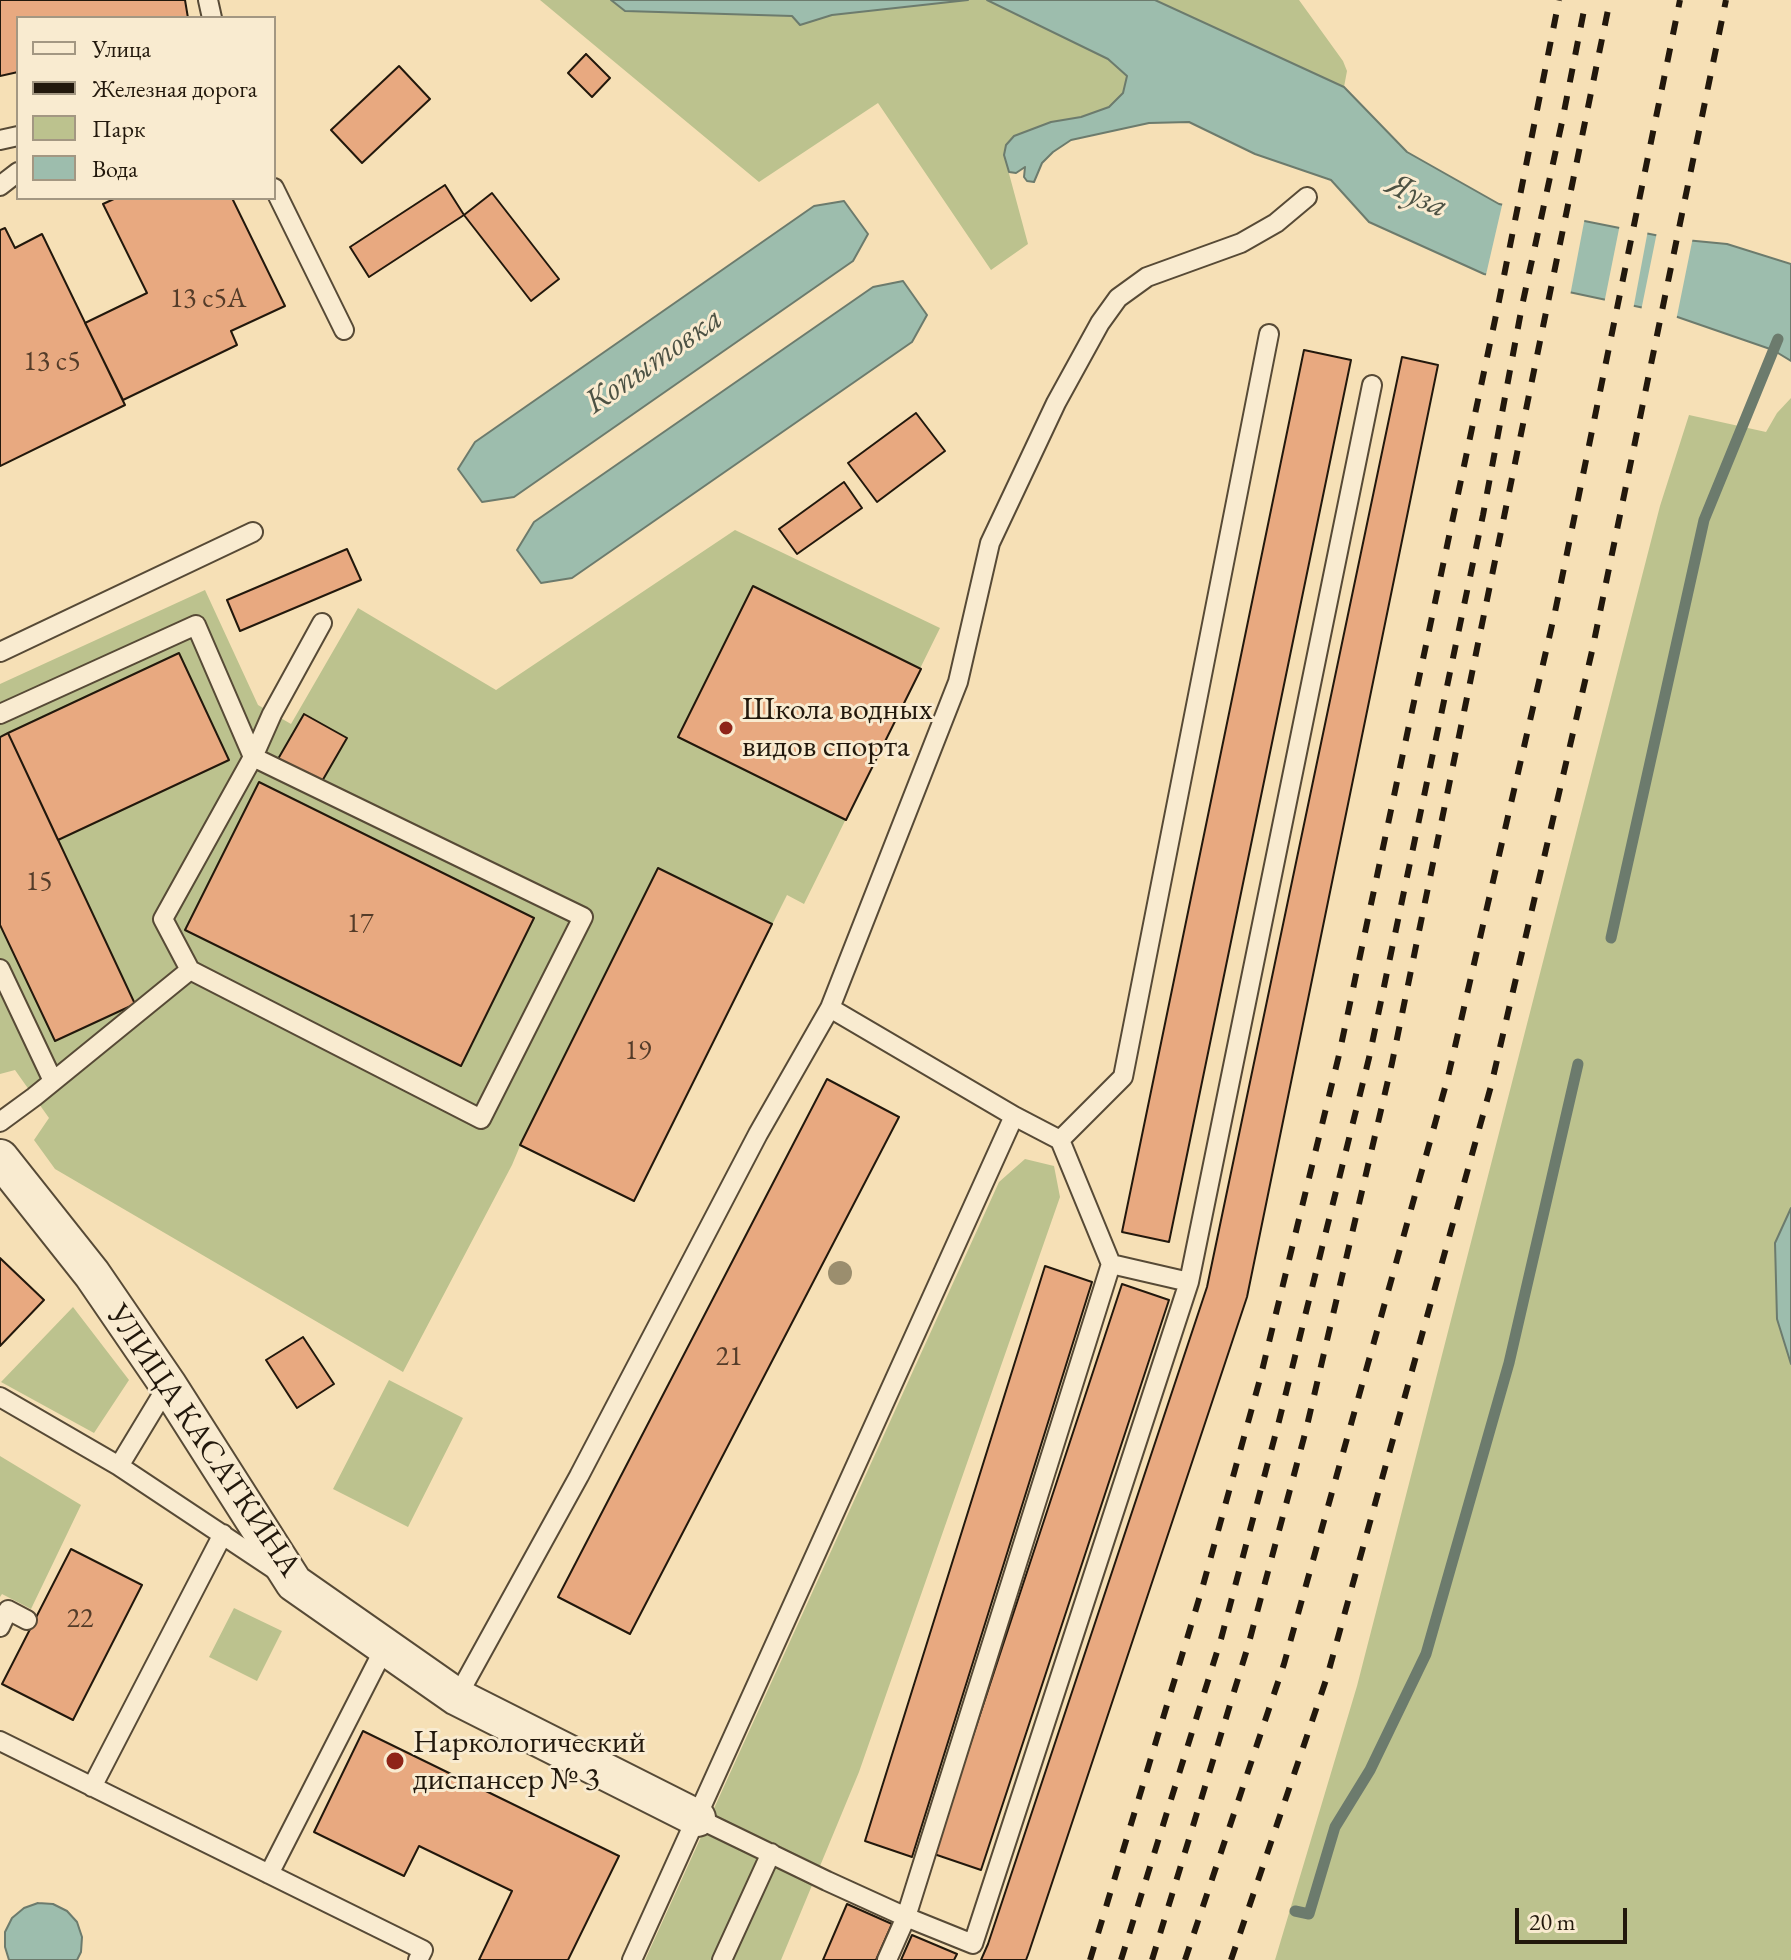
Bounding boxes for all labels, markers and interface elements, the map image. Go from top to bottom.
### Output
legend [16,16,276,200]
text: Улица [92,33,151,64]
text: Железная дорога [92,73,257,104]
text: Парк [92,113,145,144]
text: Вода [92,153,138,184]
water label: Яуза [1380,164,1454,228]
house number: 13 с5А [170,282,246,316]
water label: Копытовка [577,299,731,423]
house number: 13 с5 [23,345,81,379]
place label: Школа водных видов спорта [742,691,932,766]
marker: Школа водных видов спорта [717,719,735,737]
house number: 15 [26,865,52,899]
house number: 17 [347,907,373,941]
house number: 19 [625,1034,651,1068]
street label: УЛИЦА КАСАТКИНА [97,1297,309,1585]
house number: 21 [716,1340,742,1374]
house number: 22 [67,1602,93,1636]
place label: Наркологический диспансер № 3 [413,1724,646,1799]
marker: Наркологический диспансер № 3 [384,1750,406,1772]
scale bar [1519,1892,1631,1942]
text: 20 m [1529,1906,1576,1937]

